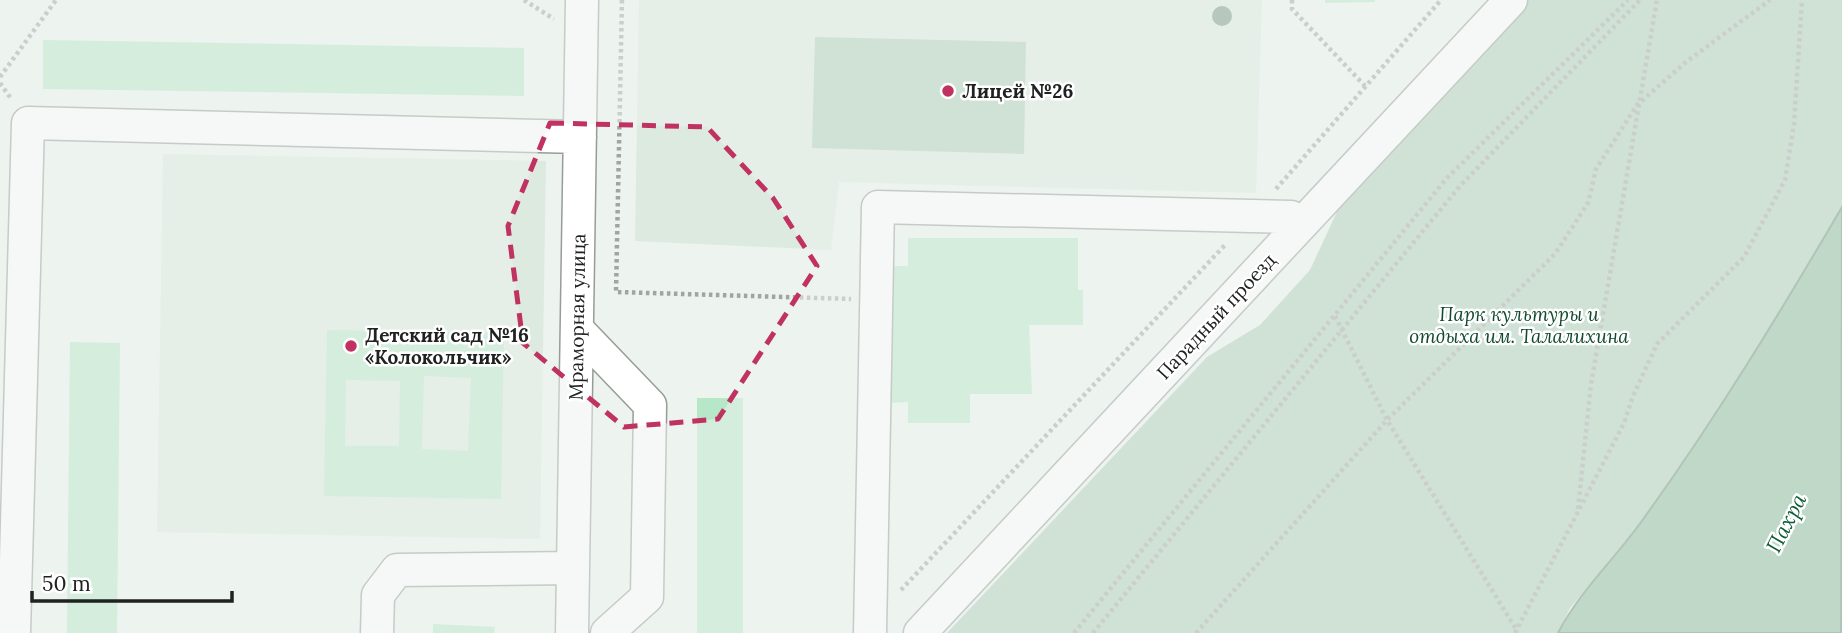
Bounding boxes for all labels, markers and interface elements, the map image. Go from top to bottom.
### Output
place label: Лицей №26 [962,79,1073,103]
marker: Лицей №26 [940,83,956,99]
street label: Мраморная улица [564,233,590,401]
street label: Парадный проезд [1151,248,1281,384]
park label: Парк культуры и отдыха им. Талалихина [1409,302,1629,348]
place label: Детский сад №16 «Колокольчик» [365,323,529,369]
marker: Детский сад №16 «Колокольчик» [343,338,359,354]
water label: Пахра [1760,489,1812,557]
scale bar [32,560,231,604]
text: 50 m [42,570,91,597]

